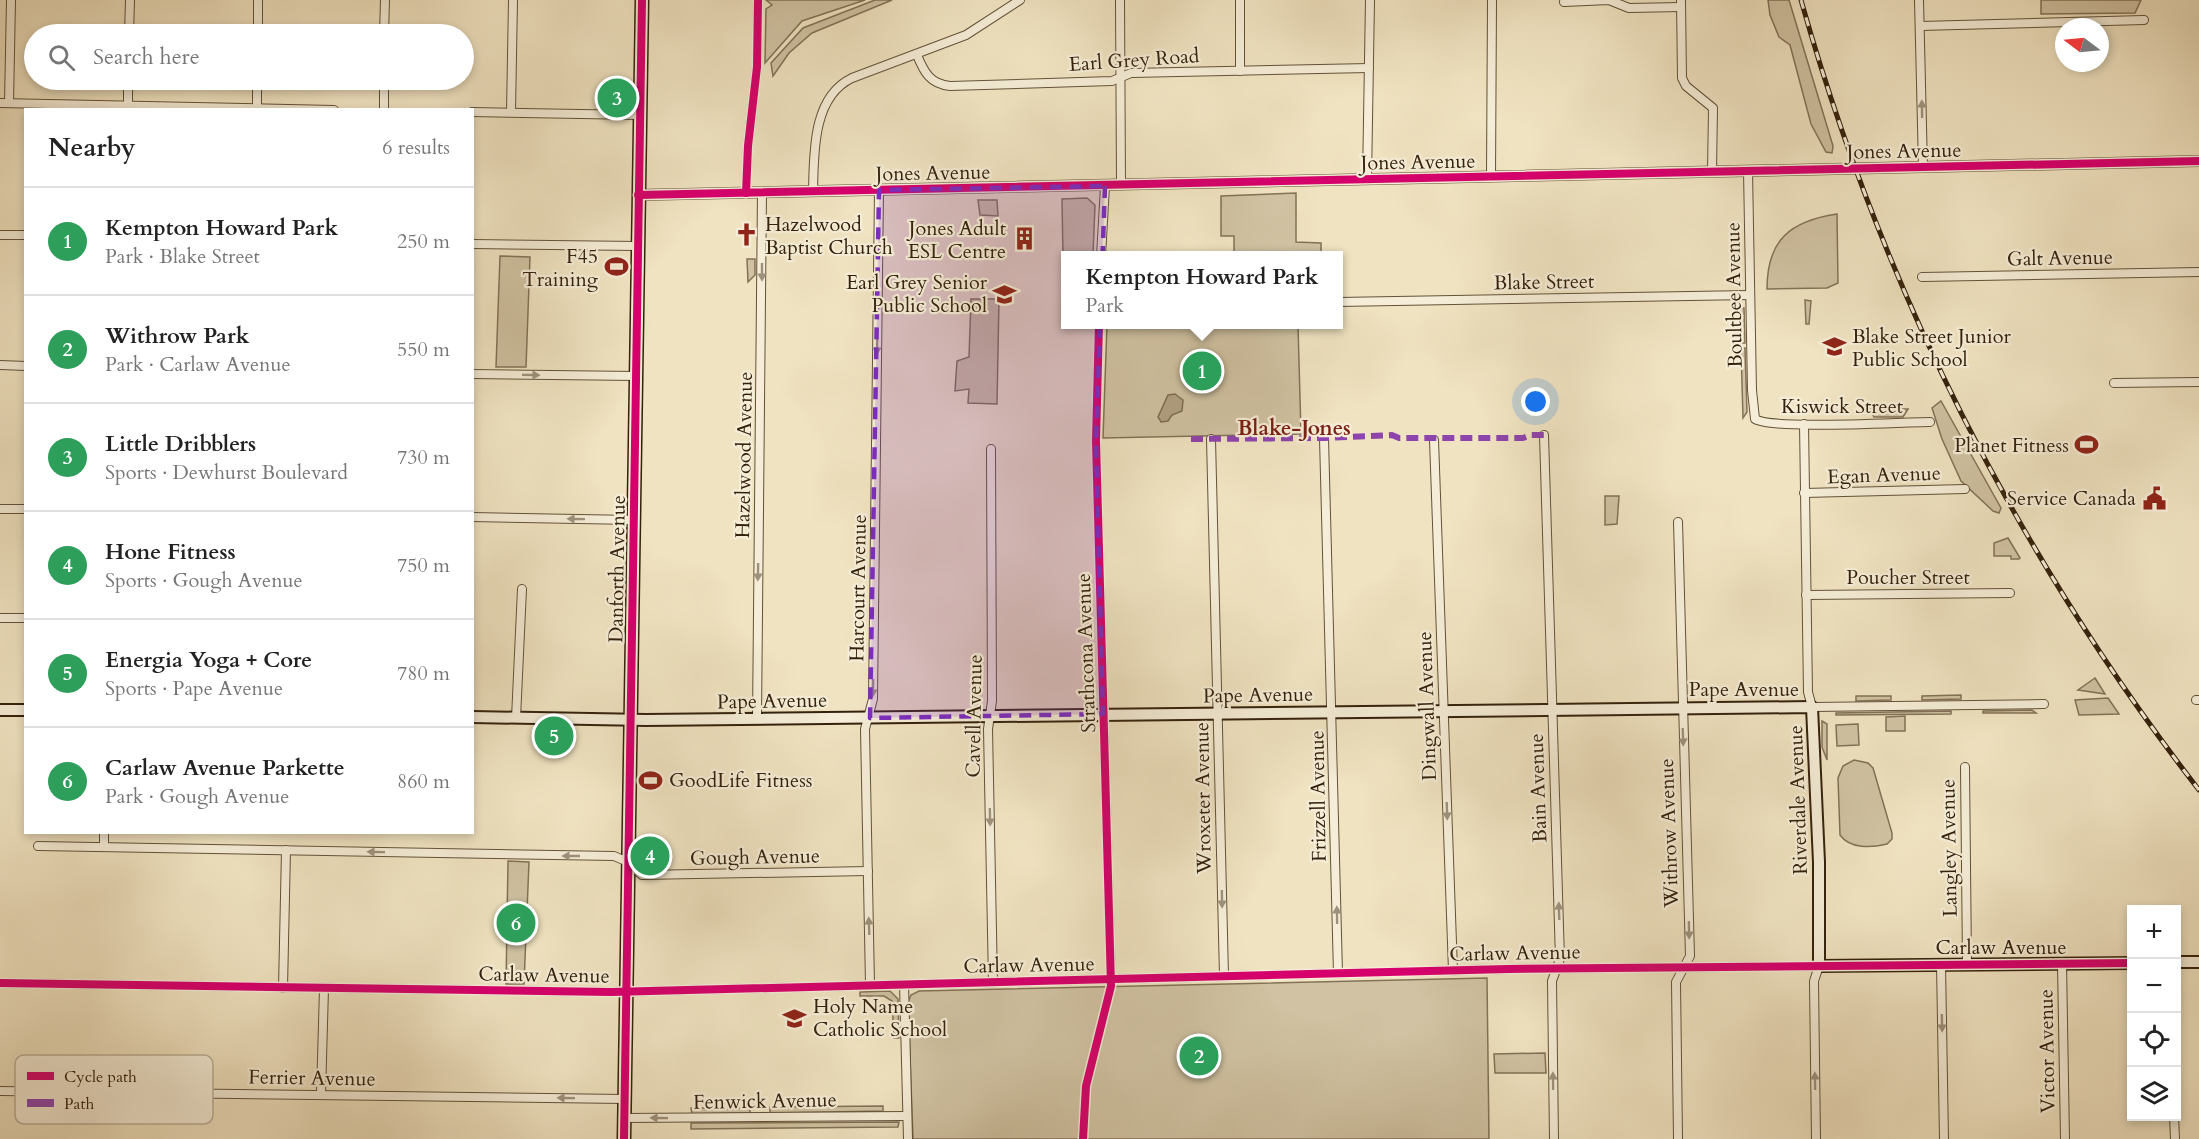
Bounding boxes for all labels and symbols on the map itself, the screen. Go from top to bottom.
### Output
north arrow [2055,18,2109,72]
street label: Earl Grey Road [1068,42,1201,78]
pin: 3 [598,76,636,120]
one-way arrow [1917,100,1926,119]
street label: Jones Avenue [1843,136,1962,166]
street label: Jones Avenue [1357,147,1476,177]
street label: Jones Avenue [872,158,991,188]
place label: Hazelwood Baptist Church [765,211,893,261]
place label: Jones Adult ESL Centre [906,215,1007,265]
church icon: Hazelwood Baptist Church [734,222,760,248]
street label: Boultbee Avenue [1719,222,1749,368]
building icon: Jones Adult ESL Centre [1011,226,1037,252]
place label: F45 Training [522,243,599,293]
street label: Galt Avenue [2007,244,2113,272]
sports icon: F45 Training [603,254,629,280]
one-way arrow [757,262,767,281]
street label: Blake Street [1493,268,1595,296]
place label: Earl Grey Senior Public School [846,269,988,319]
school or university icon: Earl Grey Senior Public School [992,281,1018,307]
place label: Blake Street Junior Public School [1852,323,2012,373]
school or university icon: Blake Street Junior Public School [1821,334,1847,360]
one-way arrow [872,336,882,355]
pin: 1 [1182,348,1222,394]
one-way arrow [521,370,540,380]
street label: Hazelwood Avenue [729,371,759,539]
your location [1521,387,1550,416]
street label: Kiswick Street [1781,393,1904,420]
district label: Blake-Jones [1237,414,1351,443]
place label: Planet Fitness [1954,432,2069,459]
sports icon: Planet Fitness [2074,432,2100,458]
street label: Egan Avenue [1827,460,1941,490]
place label: Service Canada [2007,485,2136,512]
public building icon: Service Canada [2141,485,2167,511]
street label: Danforth Avenue [602,495,632,643]
one-way arrow [566,514,585,524]
street label: Harcourt Avenue [843,514,873,662]
one-way arrow [753,562,763,581]
street label: Poucher Street [1846,564,1970,591]
street label: Strathcona Avenue [1070,573,1102,733]
street label: Dingwall Avenue [1411,631,1443,781]
street label: Cavell Avenue [959,654,989,778]
street label: Pape Avenue [1689,676,1799,703]
one-way arrow [869,678,878,697]
street label: Pape Avenue [1203,681,1313,709]
street label: Pape Avenue [717,687,827,715]
pin: 5 [534,714,574,758]
street label: Wroxeter Avenue [1188,722,1218,875]
street label: Riverdale Avenue [1782,725,1814,875]
one-way arrow [1678,728,1687,747]
street label: Frizzell Avenue [1303,730,1333,862]
street label: Bain Avenue [1523,733,1553,843]
street label: Withrow Avenue [1653,758,1685,909]
sports icon: GoodLife Fitness [638,767,664,793]
place label: GoodLife Fitness [669,767,813,794]
street label: Langley Avenue [1934,779,1964,917]
one-way arrow [1442,801,1451,820]
one-way arrow [985,808,995,827]
pin: 4 [630,834,670,878]
street label: Gough Avenue [690,842,820,872]
one-way arrow [367,847,386,856]
one-way arrow [562,851,581,861]
one-way arrow [1217,889,1227,908]
pin: 6 [496,900,536,946]
one-way arrow [1554,901,1563,920]
one-way arrow [1332,905,1342,924]
one-way arrow [865,916,874,935]
one-way arrow [1684,920,1694,939]
street label: Carlaw Avenue [1935,934,2067,961]
street label: Carlaw Avenue [1449,938,1581,968]
street label: Carlaw Avenue [963,950,1095,980]
street label: Carlaw Avenue [478,960,610,990]
street label: Victor Avenue [2032,989,2062,1113]
place label: Holy Name Catholic School [813,993,947,1043]
school or university icon: Holy Name Catholic School [782,1005,808,1031]
one-way arrow [1937,1013,1947,1032]
pin: 2 [1180,1034,1218,1078]
legend [15,1055,213,1124]
street label: Ferrier Avenue [248,1063,376,1093]
text: Cycle path [64,1066,137,1088]
one-way arrow [1549,1071,1558,1090]
one-way arrow [1811,1071,1820,1090]
street label: Fenwick Avenue [693,1086,837,1116]
text: Path [64,1093,94,1115]
one-way arrow [556,1093,575,1103]
one-way arrow [650,1113,669,1123]

